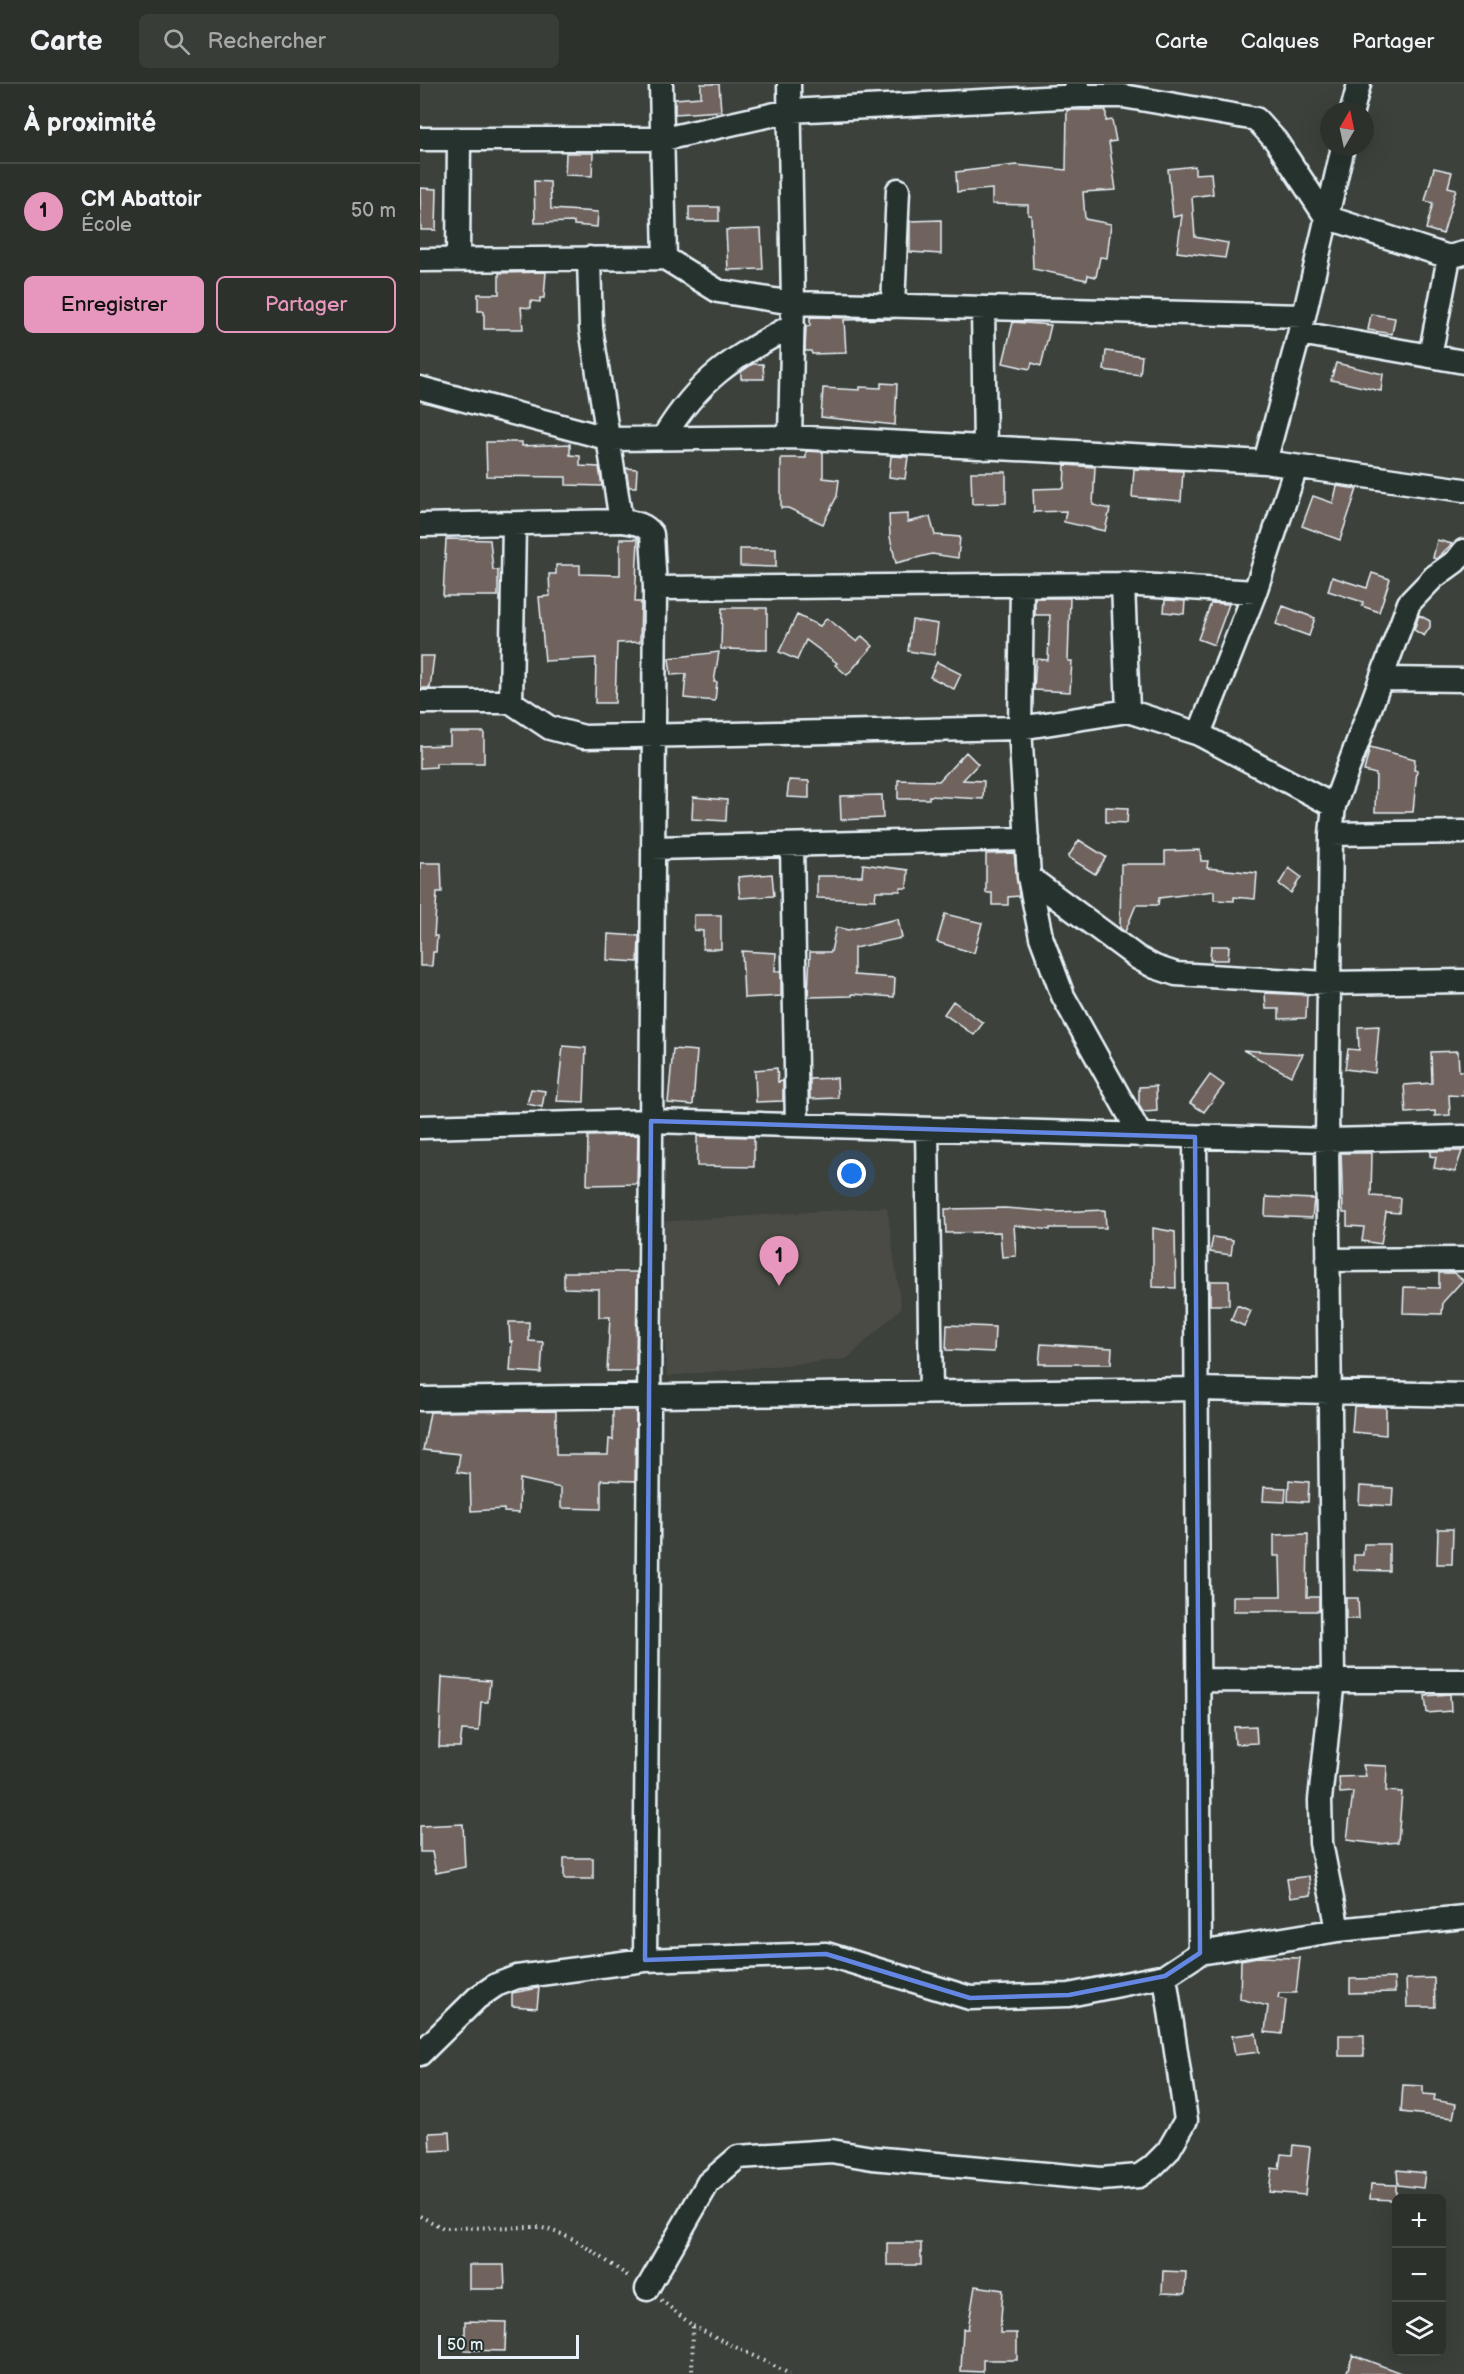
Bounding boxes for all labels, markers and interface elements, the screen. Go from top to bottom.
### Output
search box [139,14,559,68]
text: Carte [30,25,103,58]
icon: search [160,25,193,58]
text: Rechercher [208,28,326,55]
text: Carte [1155,29,1208,54]
text: Calques [1241,29,1319,54]
text: Partager [1352,29,1434,54]
north arrow [1320,102,1374,156]
text: À proximité [24,108,156,139]
text: CM Abattoir [81,186,202,213]
text: 1 [39,199,48,223]
text: 50 m [351,199,396,223]
text: École [81,213,132,237]
button: Enregistrer [24,276,204,333]
button: Partager [216,276,396,333]
your location [837,1159,866,1188]
pin: 1 [760,1236,798,1286]
map controls [1392,2194,1446,2356]
button: + [1392,2194,1446,2248]
button: − [1392,2248,1446,2302]
button: layers [1392,2302,1446,2356]
scale bar [438,2332,579,2360]
text: 50 m [447,2336,483,2355]

